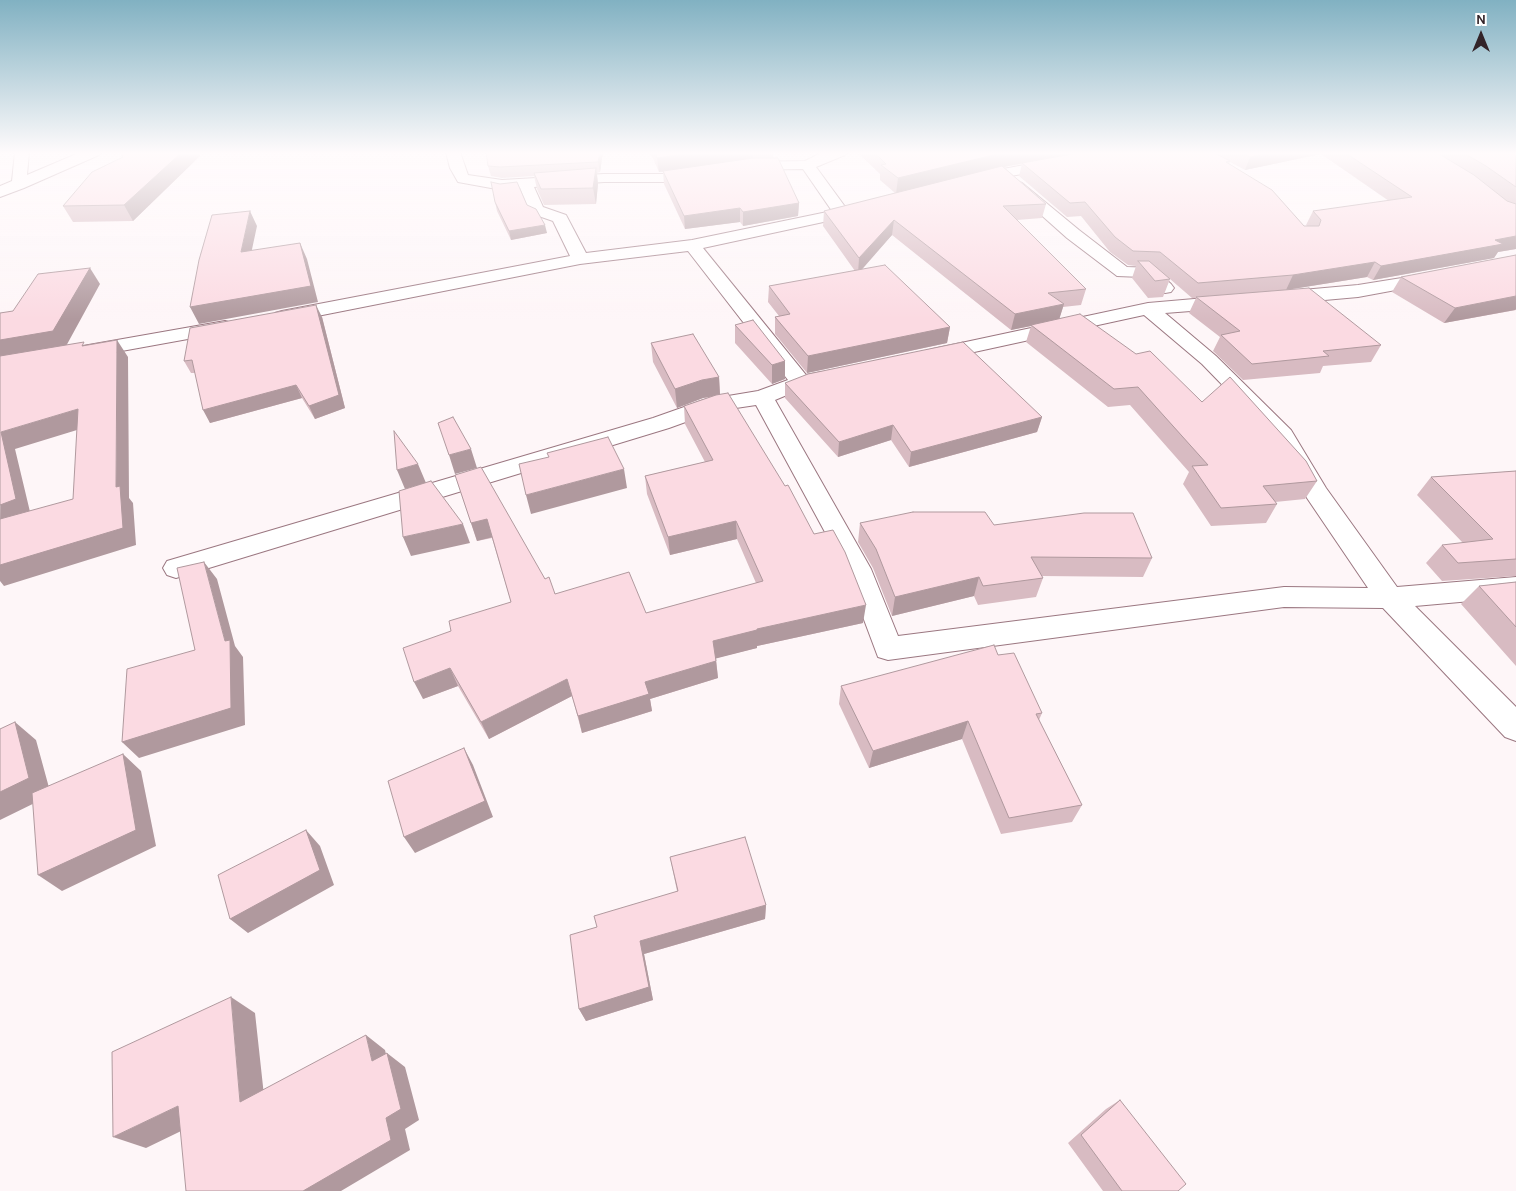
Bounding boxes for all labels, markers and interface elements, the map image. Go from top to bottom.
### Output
north arrow [1456,10,1506,60]
text: N [1476,11,1486,28]

